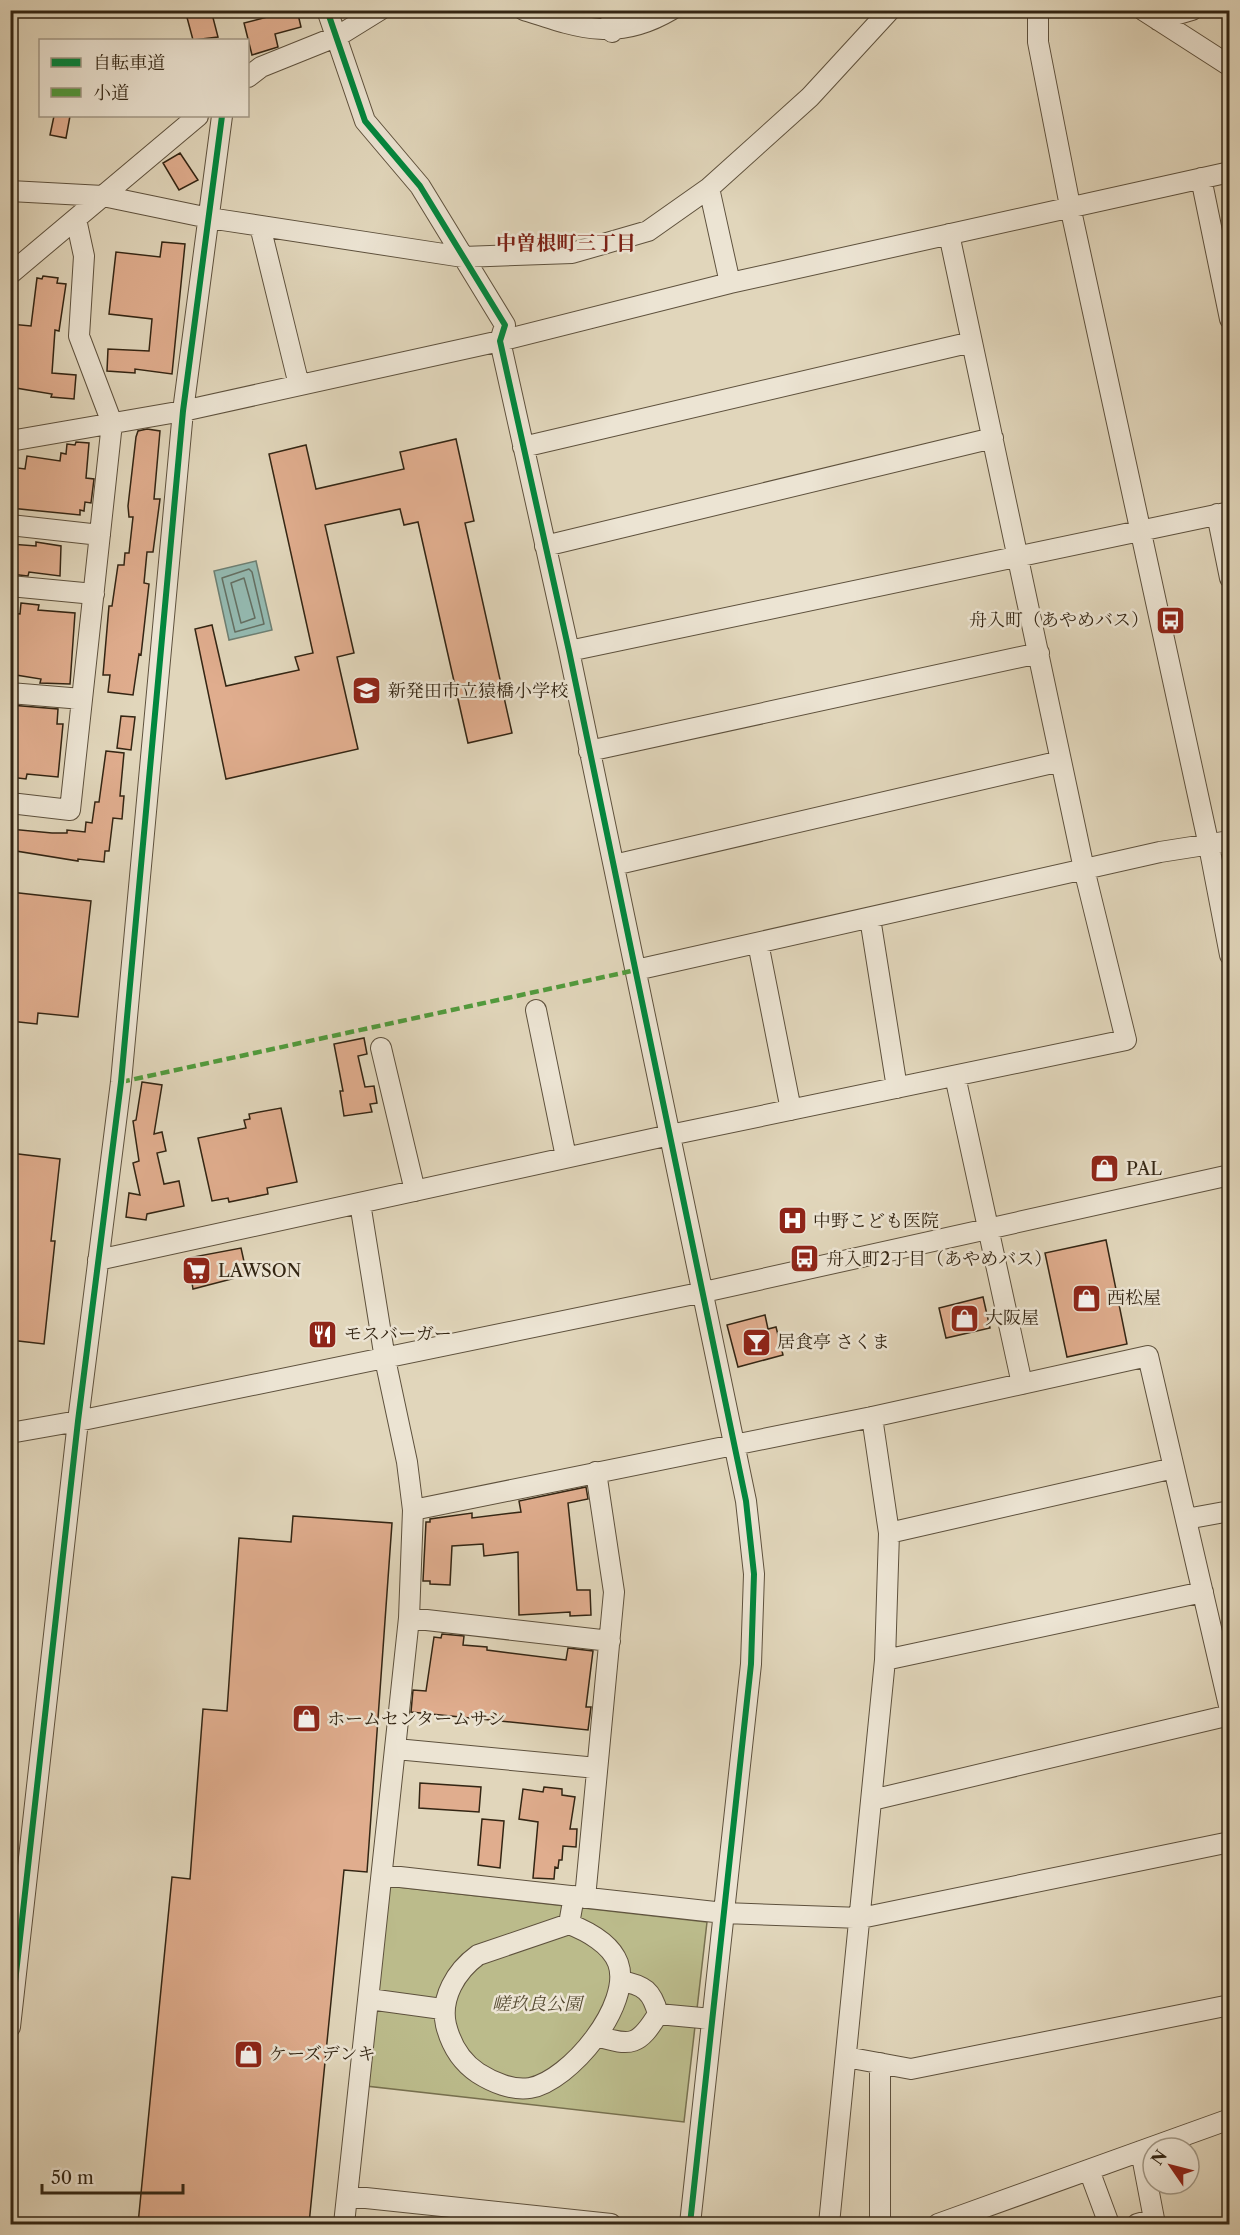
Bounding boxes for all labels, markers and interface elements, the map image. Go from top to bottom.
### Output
legend [39,39,249,117]
text: 自転車道 [93,52,165,74]
text: 小道 [93,82,129,104]
district label: 中曽根町三丁目 [496,231,636,255]
bus stop icon: 舟入町（あやめバス） [1154,604,1186,636]
place label: 舟入町（あやめバス） [969,609,1149,631]
school or university icon: 新発田市立猿橋小学校 [351,675,383,707]
place label: 新発田市立猿橋小学校 [388,680,568,702]
shop icon: PAL [1089,1153,1121,1185]
place label: PAL [1126,1158,1162,1180]
hospital icon: 中野こども医院 [776,1205,808,1237]
place label: 中野こども医院 [813,1210,939,1232]
bus stop icon: 舟入町2丁目（あやめバス） [789,1243,821,1275]
place label: 舟入町2丁目（あやめバス） [826,1248,1052,1270]
supermarket icon: LAWSON [181,1255,213,1287]
place label: LAWSON [218,1260,302,1282]
shop icon: 西松屋 [1070,1282,1102,1314]
place label: 西松屋 [1107,1287,1161,1309]
shop icon: 大阪屋 [948,1302,980,1334]
place label: 大阪屋 [985,1307,1039,1329]
restaurant icon: モスバーガー [307,1318,339,1350]
place label: モスバーガー [344,1323,452,1345]
bar icon: 居食亭 さくま [740,1326,772,1358]
place label: 居食亭 さくま [777,1331,890,1353]
shop icon: ホームセンタームサシ [290,1703,322,1735]
place label: ホームセンタームサシ [327,1708,506,1730]
park label: 嵯玖良公園 [492,1993,585,2015]
shop icon: ケーズデンキ [232,2038,264,2070]
place label: ケーズデンキ [269,2043,375,2065]
north arrow [1141,2136,1201,2196]
text: N [1147,2146,1171,2169]
scale bar [42,2157,183,2195]
text: 50 m [51,2167,94,2189]

